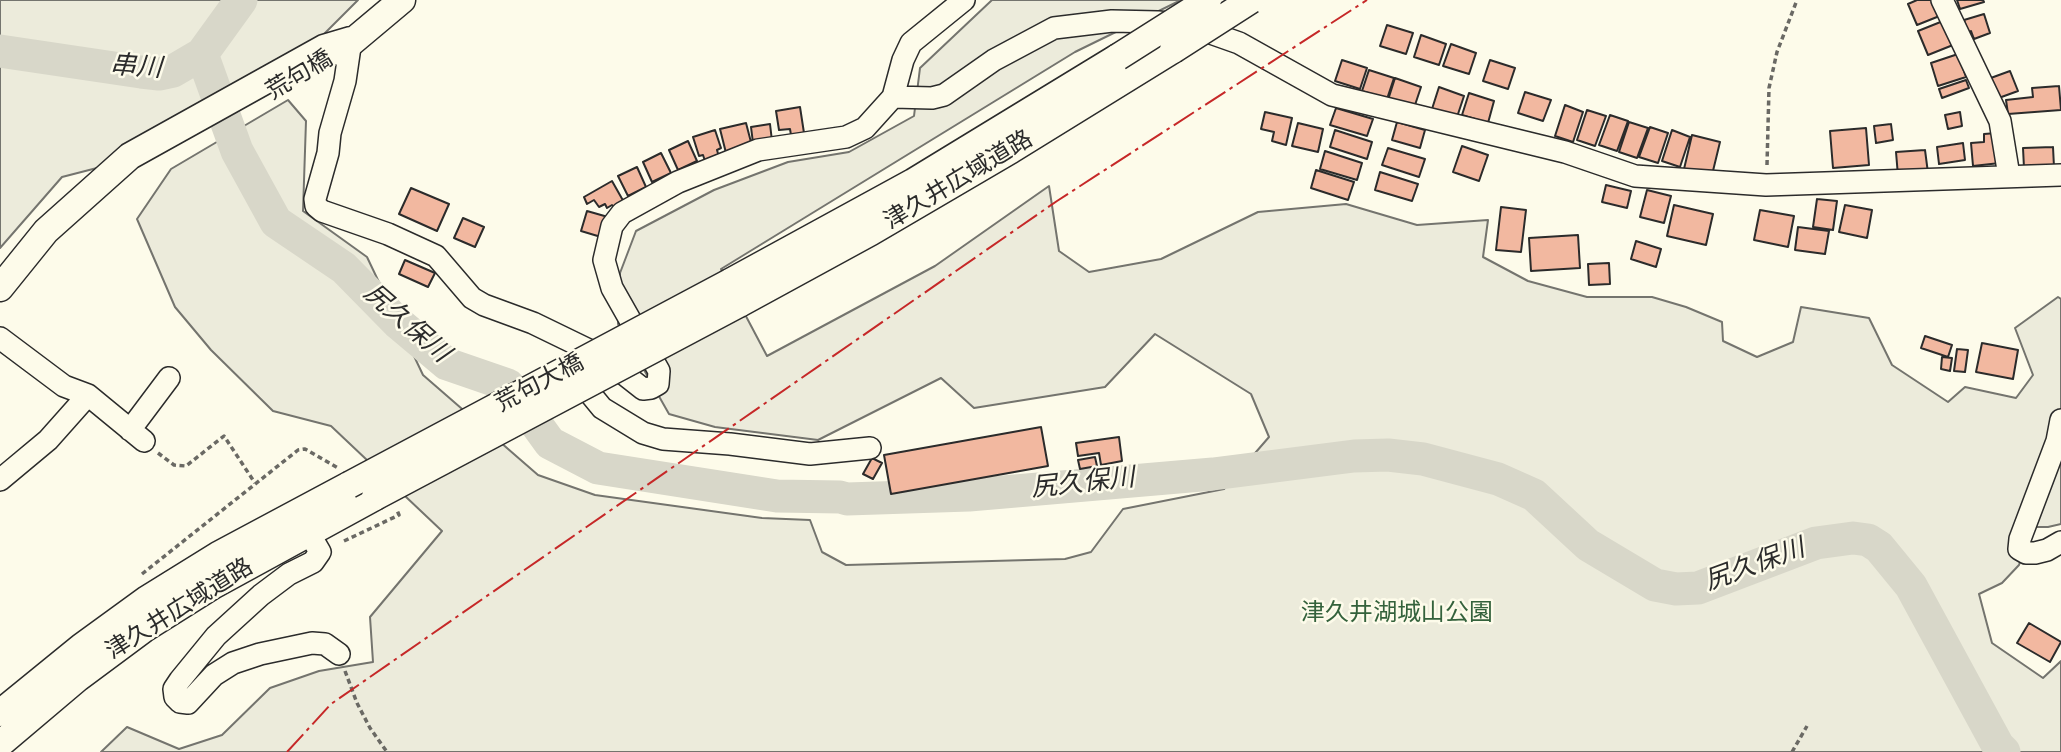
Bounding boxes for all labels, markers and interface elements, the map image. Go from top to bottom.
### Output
street label: 荒句橋 [262,45,338,107]
water label: 串川 [109,51,163,85]
street label: 津久井広域道路 [880,125,1038,237]
water label: 尻久保川 [357,278,455,370]
street label: 荒句大橋 [491,349,589,419]
water label: 尻久保川 [1030,463,1136,505]
water label: 尻久保川 [1701,534,1809,598]
street label: 津久井広域道路 [101,553,259,667]
park label: 津久井湖城山公園 [1301,600,1493,628]

